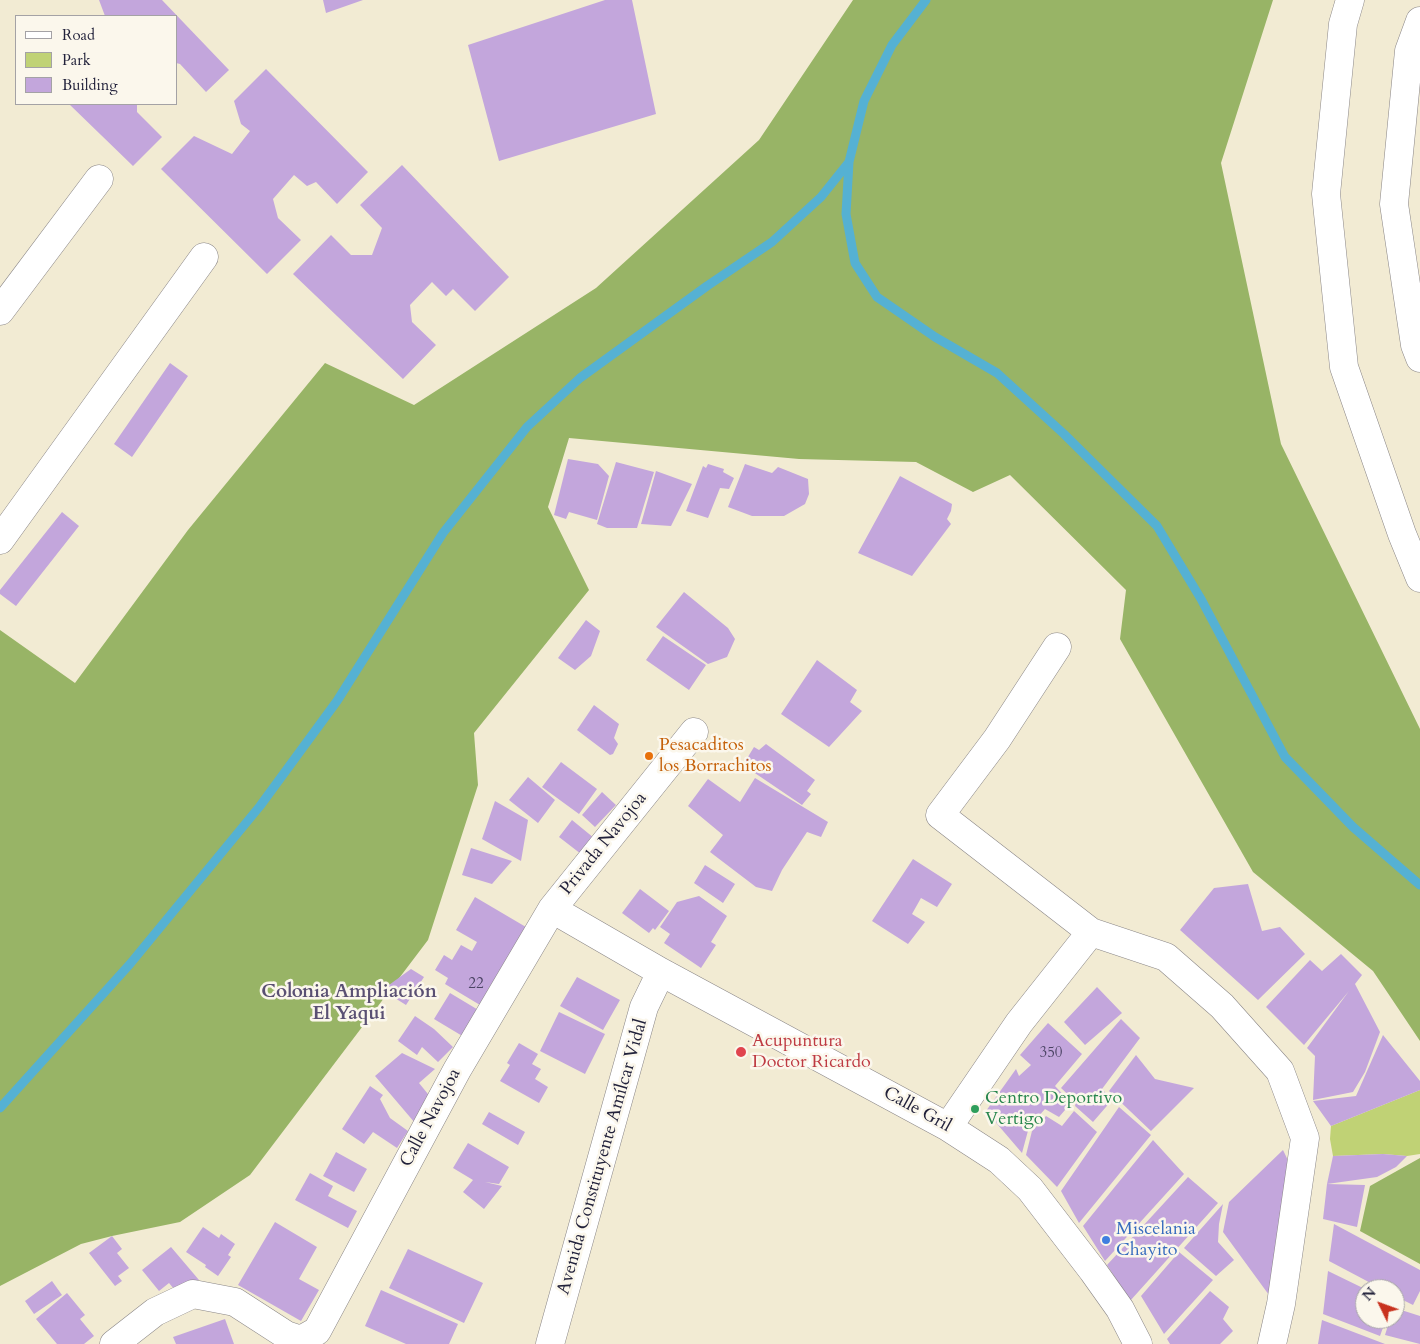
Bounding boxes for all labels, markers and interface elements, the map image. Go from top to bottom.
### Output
legend [15,15,178,105]
text: Road [62,25,95,45]
text: Park [62,50,91,70]
text: Building [62,75,118,95]
place label: Pesacaditos los Borrachitos [659,735,772,778]
marker: Pesacaditos los Borrachitos [643,750,655,762]
street label: Privada Navojoa [556,788,652,900]
house number: 22 [468,976,484,994]
district label: Colonia Ampliación El Yaqui [261,982,437,1026]
street label: Avenida Constituyente Amílcar Vidal [553,1017,653,1297]
place label: Acupuntura Doctor Ricardo [752,1031,871,1074]
marker: Acupuntura Doctor Ricardo [734,1045,748,1059]
house number: 350 [1039,1045,1063,1063]
street label: Calle Navojoa [396,1065,466,1171]
street label: Calle Gril [879,1083,955,1137]
place label: Centro Deportivo Vertigo [985,1088,1122,1130]
marker: Centro Deportivo Vertigo [969,1103,981,1115]
place label: Miscelania Chayito [1116,1219,1196,1262]
marker: Miscelania Chayito [1100,1234,1112,1246]
north arrow [1355,1279,1405,1329]
text: N [1358,1283,1380,1305]

